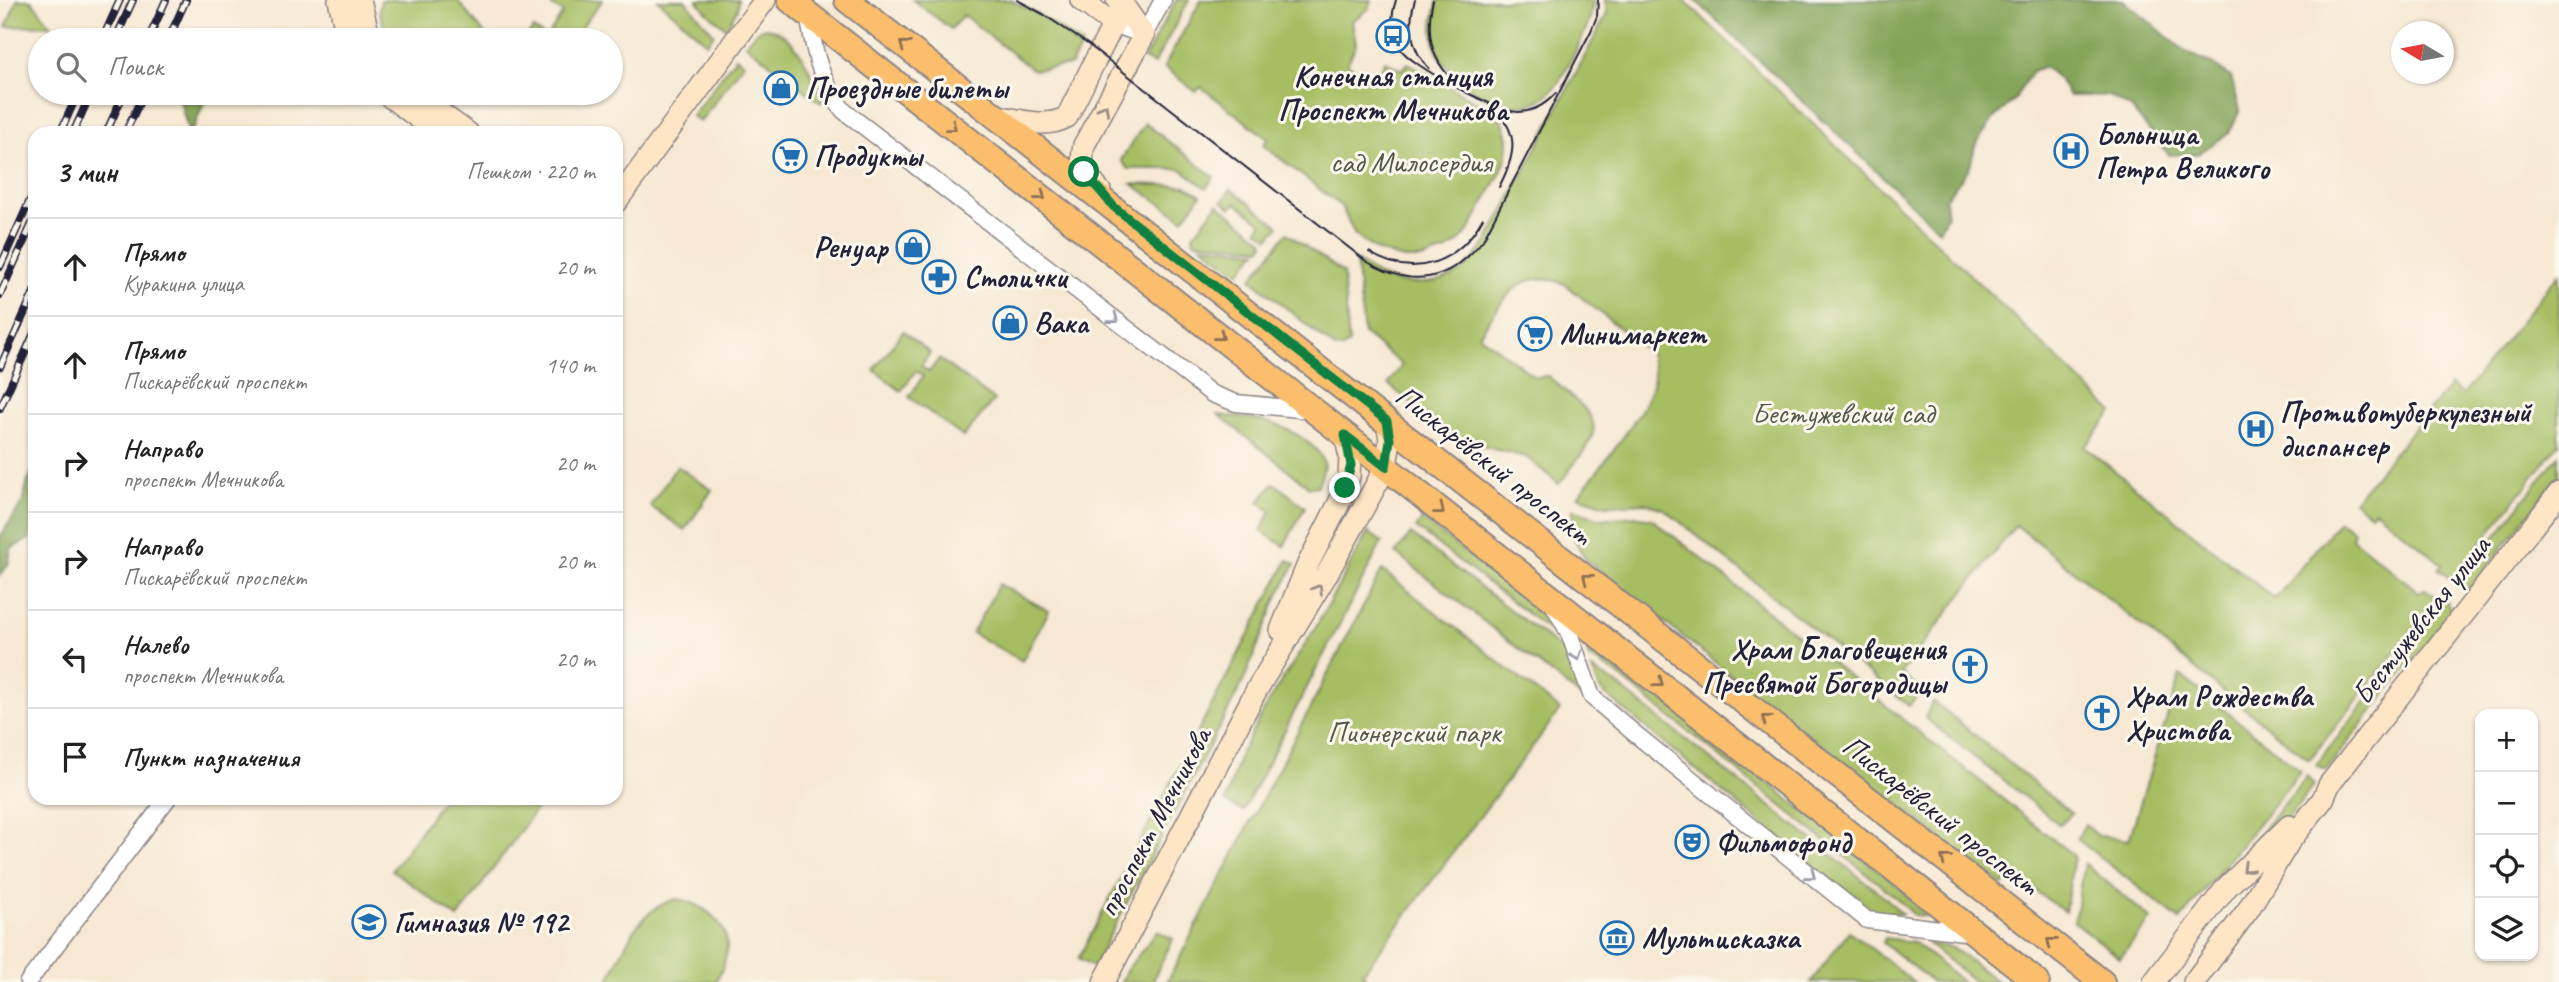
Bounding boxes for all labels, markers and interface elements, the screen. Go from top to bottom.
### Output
bus stop icon: Конечная станция Проспект Мечникова [1374,17,1412,55]
north arrow [2391,21,2454,84]
search box [28,28,623,105]
one-way arrow [899,40,912,53]
icon: search [52,48,90,86]
text: Поиск [108,50,163,83]
place label: Конечная станция Проспект Мечникова [1278,57,1511,129]
shop icon: Проездные билеты [762,69,800,107]
place label: Проездные билеты [806,69,1010,108]
one-way arrow [1095,104,1109,116]
place label: Больница Петра Великого [2096,115,2271,187]
one-way arrow [944,118,956,131]
hospital icon: Больница Петра Великого [2052,132,2090,170]
supermarket icon: Продукты [771,137,809,175]
place label: Продукты [814,137,925,176]
park label: сад Милосердия [1330,143,1494,181]
text: 3 мин [56,153,117,191]
route start [1068,156,1099,187]
text: Пешком · 220 m [467,157,595,186]
one-way arrow [1033,188,1045,201]
place label: Ренуар [814,228,889,267]
shop icon: Ренуар [894,228,932,266]
text: Прямо [123,236,185,269]
icon: ahead [56,248,94,286]
text: 20 m [556,253,595,282]
pharmacy icon: Столички [920,258,958,296]
place label: Столички [964,258,1069,296]
text: Куракина улица [123,269,244,298]
shop icon: Вака [991,304,1029,342]
place label: Вака [1034,304,1090,342]
one-way arrow [1107,311,1119,323]
supermarket icon: Минимаркет [1516,315,1554,353]
place label: Минимаркет [1560,315,1708,353]
one-way arrow [1212,328,1225,341]
text: Прямо [123,334,185,367]
icon: ahead [56,346,94,384]
text: 140 m [546,351,595,380]
text: Пискарёвский проспект [123,367,307,396]
street label: Пискарёвский проспект [1388,376,1601,554]
place label: Противотуберкулезный диспансер [2280,393,2533,465]
park label: Бестужевский сад [1752,394,1937,432]
hospital icon: Противотуберкулезный диспансер [2237,410,2275,448]
text: Направо [123,432,202,465]
icon: right [56,444,94,482]
text: 20 m [556,449,595,478]
text: проспект Мечникова [123,465,283,494]
route end [1329,472,1360,503]
one-way arrow [1432,501,1445,514]
street label: Бестужевская улица [2343,527,2500,712]
text: Направо [123,530,202,563]
icon: right [56,542,94,580]
text: 20 m [556,547,595,576]
text: Пискарёвский проспект [123,563,307,592]
one-way arrow [1583,574,1595,587]
one-way arrow [1309,584,1322,597]
text: Налево [123,628,189,661]
place label: Храм Благовещения Пресвятой Богородицы [1702,630,1948,702]
icon: left [56,640,94,678]
text: 20 m [556,645,595,674]
church icon: Храм Благовещения Пресвятой Богородицы [1951,647,1989,685]
one-way arrow [1569,650,1583,662]
text: проспект Мечникова [123,661,283,690]
one-way arrow [1651,675,1664,687]
place label: Храм Рождества Христова [2126,677,2315,749]
church icon: Храм Рождества Христова [2083,694,2121,732]
map controls [2475,709,2538,961]
button: + [2475,709,2538,772]
park label: Пионерский парк [1327,713,1503,751]
one-way arrow [1762,714,1774,727]
street label: проспект Мечникова [1088,719,1221,923]
street label: Пискарёвский проспект [1835,726,2048,904]
icon: arrive [56,738,94,776]
text: Пункт назначения [123,741,299,774]
button: − [2475,772,2538,835]
theatre icon: Фильмофонд [1673,823,1711,861]
place label: Фильмофонд [1716,823,1854,861]
button: locate [2475,835,2538,898]
one-way arrow [1941,855,1953,868]
one-way arrow [2242,859,2255,872]
one-way arrow [1804,867,1816,880]
button: layers [2475,898,2538,961]
school or university icon: Гимназия № 192 [350,903,388,941]
place label: Гимназия № 192 [394,903,570,941]
museum icon: Мультисказка [1598,919,1636,957]
place label: Мультисказка [1642,919,1802,957]
one-way arrow [2046,937,2058,950]

